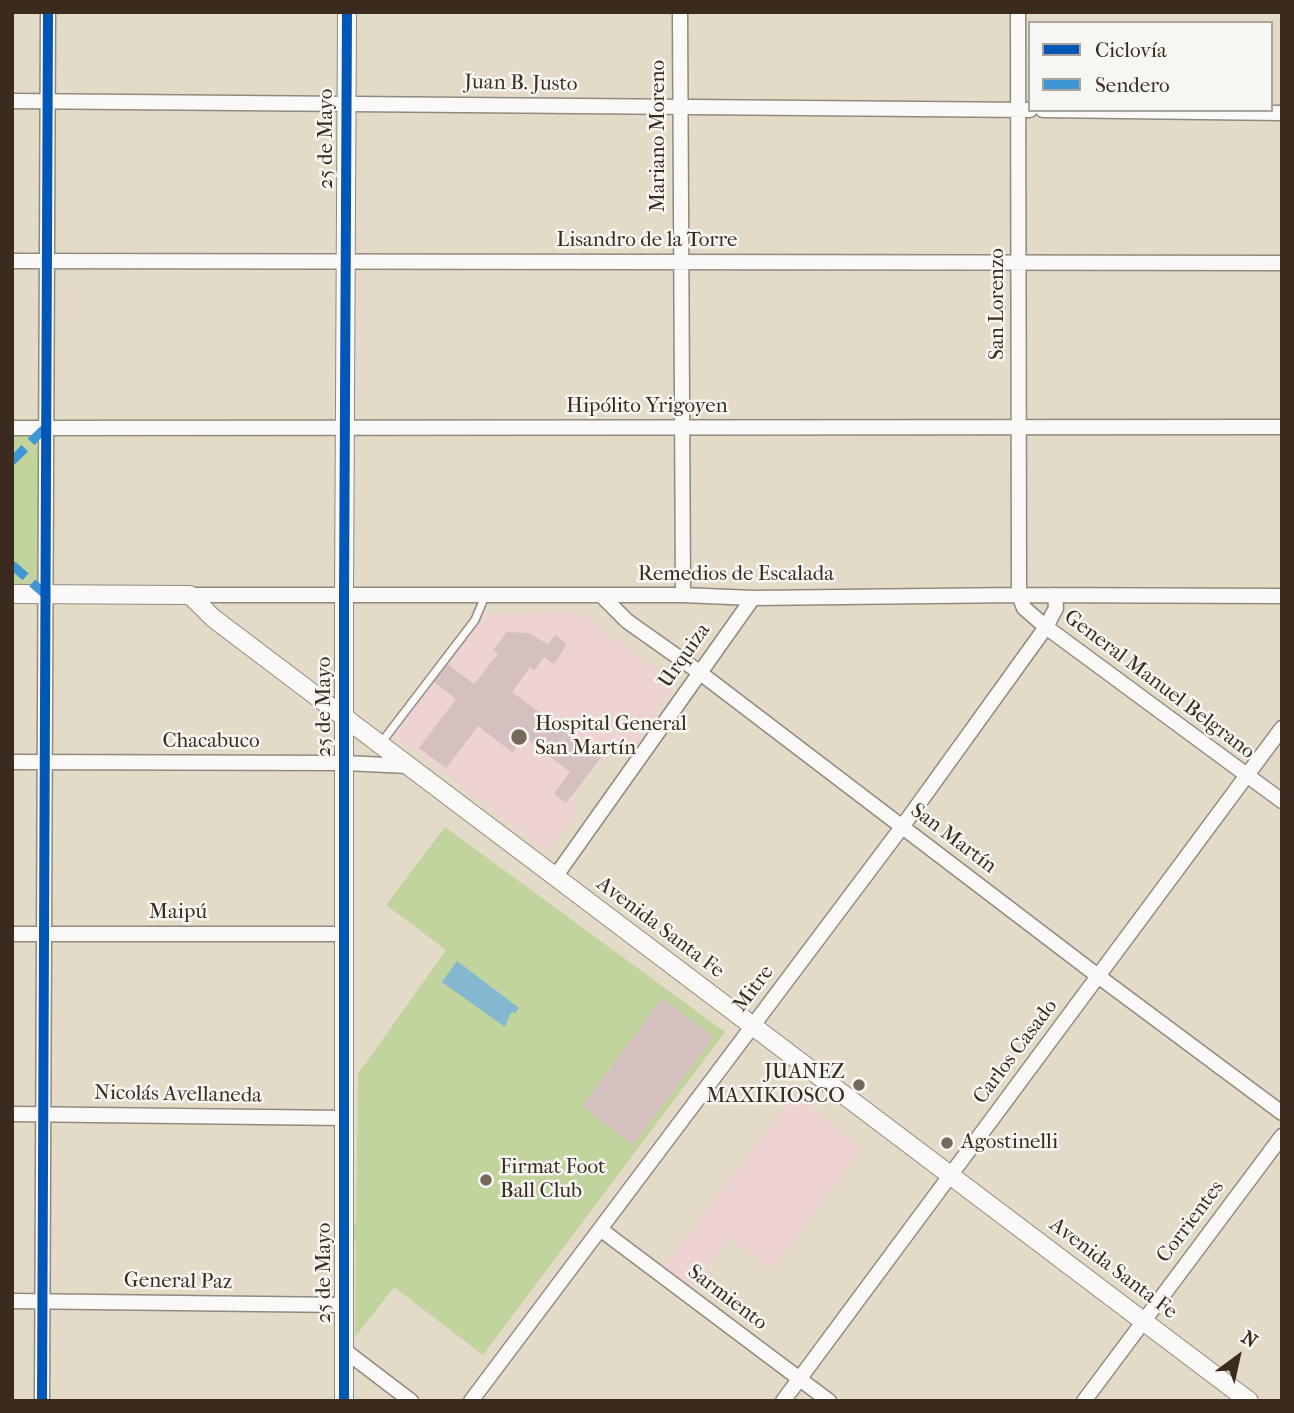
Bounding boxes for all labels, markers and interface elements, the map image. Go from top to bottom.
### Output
legend [1028,21,1273,112]
text: Ciclovía [1095,38,1167,62]
street label: Mariano Moreno [646,60,672,212]
street label: Juan B. Justo [464,70,578,98]
text: Sendero [1095,73,1170,97]
street label: 25 de Mayo [314,89,340,189]
street label: Lisandro de la Torre [557,228,737,254]
street label: San Lorenzo [985,248,1011,360]
street label: Hipólito Yrigoyen [566,394,728,420]
street label: Remedios de Escalada [638,562,834,588]
street label: General Manuel Belgrano [1059,605,1259,765]
street label: Urquiza [654,619,716,693]
street label: 25 de Mayo [312,657,338,757]
place label: Hospital General San Martín [535,712,687,762]
marker: Hospital General San Martín [509,727,529,747]
street label: Chacabuco [162,729,260,755]
street label: San Martín [905,799,1001,879]
street label: Avenida Santa Fe [591,872,729,984]
street label: Maipú [149,900,207,926]
street label: Mitre [728,961,780,1017]
street label: Carlos Casado [968,995,1064,1109]
place label: JUANEZ MAXIKIOSCO [706,1060,845,1110]
marker: JUANEZ MAXIKIOSCO [851,1077,867,1093]
street label: Nicolás Avellaneda [94,1081,262,1109]
place label: Agostinelli [961,1130,1058,1156]
marker: Agostinelli [939,1135,955,1151]
place label: Firmat Foot Ball Club [500,1155,605,1205]
marker: Firmat Foot Ball Club [478,1172,494,1188]
street label: Corrientes [1152,1176,1230,1268]
street label: Avenida Santa Fe [1044,1213,1182,1325]
street label: 25 de Mayo [312,1223,338,1323]
street label: Sarmiento [682,1260,772,1336]
street label: General Paz [124,1268,232,1296]
north arrow [1203,1322,1273,1392]
text: N [1237,1326,1261,1353]

